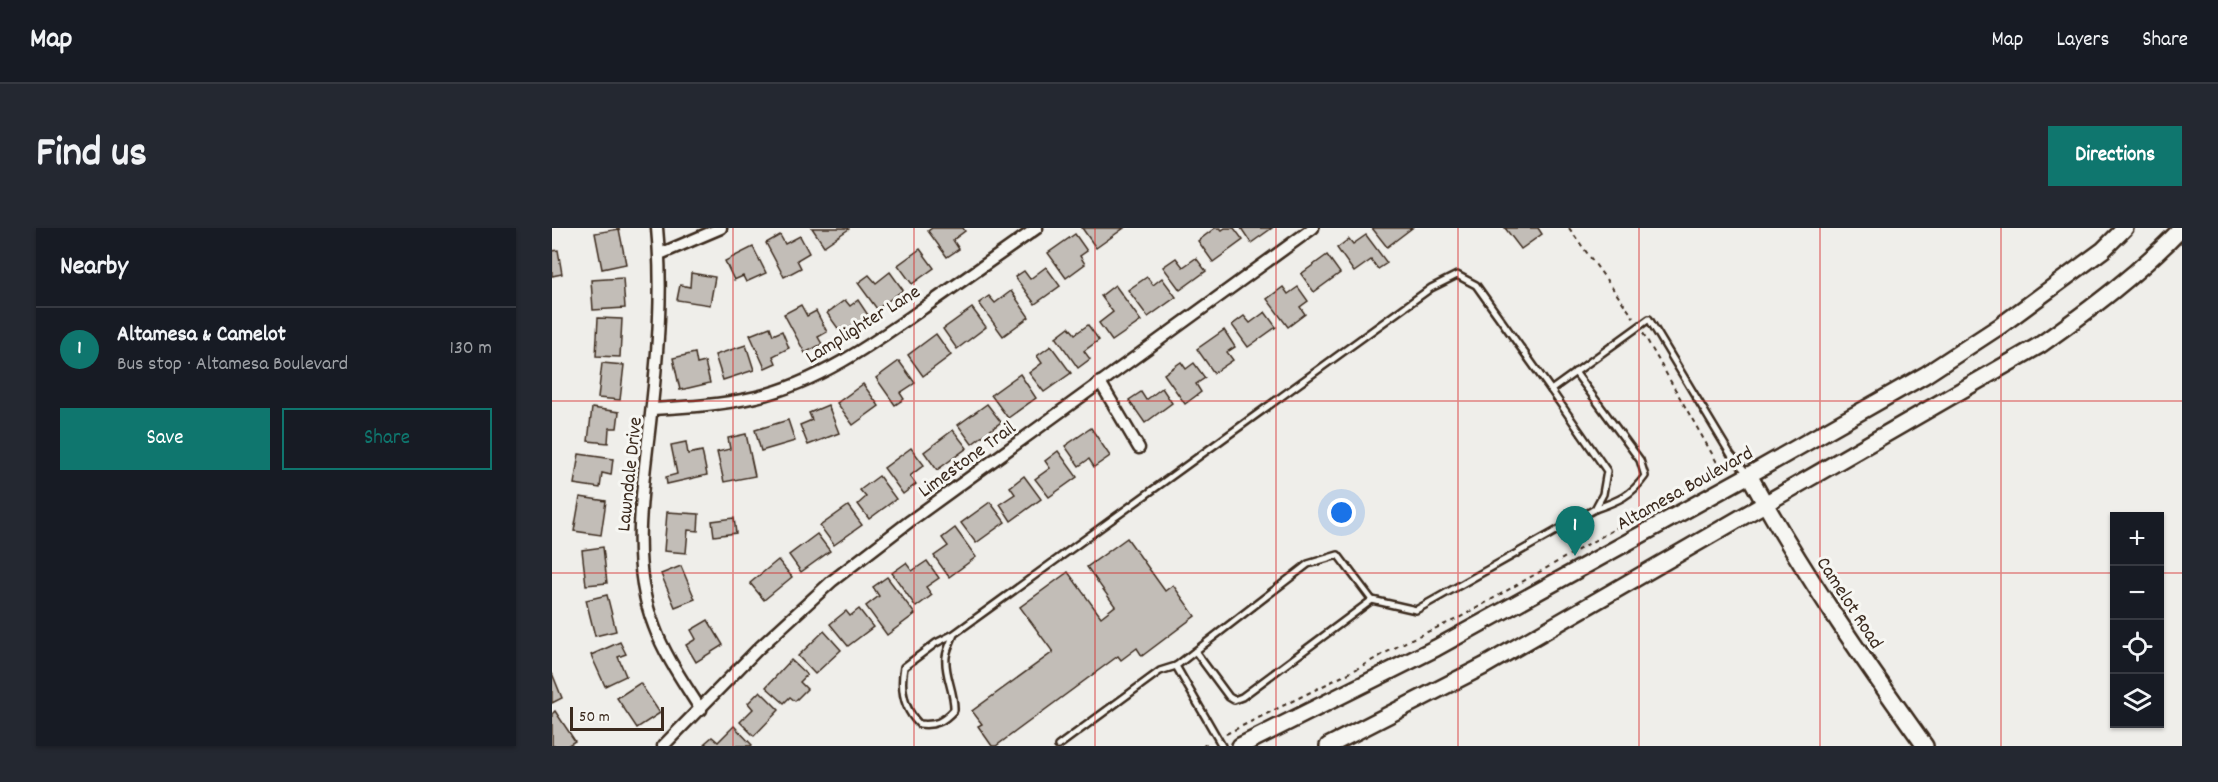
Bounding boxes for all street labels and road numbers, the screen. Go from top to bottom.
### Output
street label: Lamplighter Lane [801,279,927,372]
street label: Lawndale Drive [611,415,651,533]
street label: Limestone Trail [913,415,1023,506]
street label: Altamesa Boulevard [1612,440,1759,539]
street label: Camelot Road [1808,552,1889,655]

